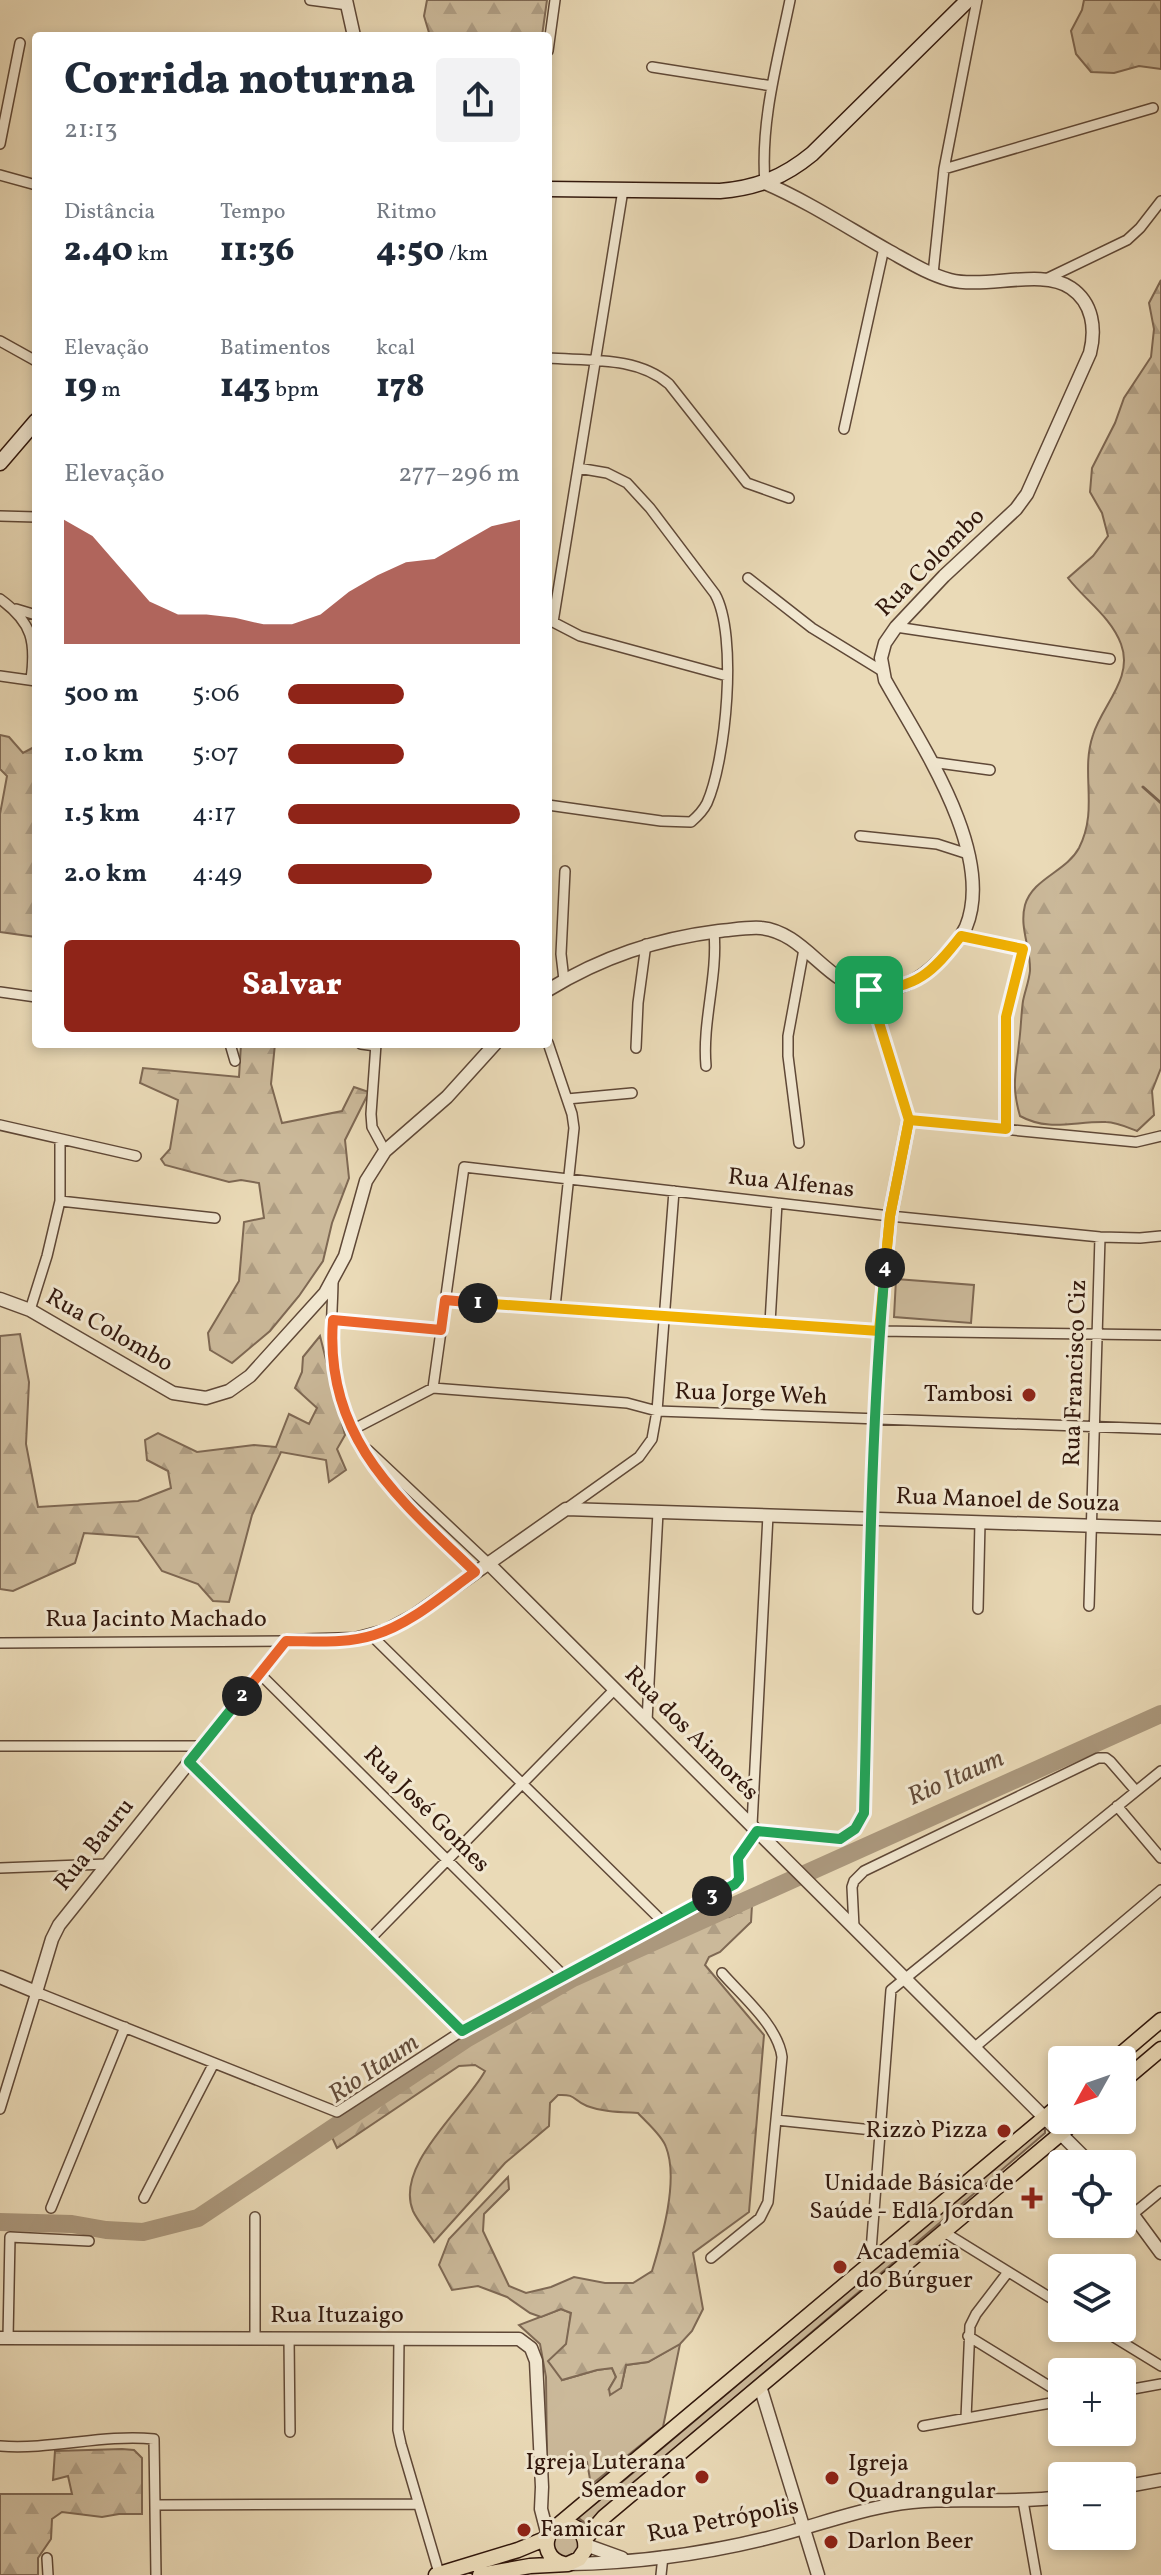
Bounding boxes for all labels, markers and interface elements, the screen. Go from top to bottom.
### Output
text: Corrida noturna [64,51,415,112]
button: share [436,58,520,142]
text: 21:13 [64,112,118,148]
text: Distância [64,197,155,228]
text: Tempo [220,197,286,228]
text: Ritmo [376,197,437,228]
text: 2.40 [64,228,133,275]
text: 11:36 [220,228,295,275]
text: 4:50 [376,228,444,275]
text: km [133,239,169,270]
text: /km [444,239,488,270]
text: Elevação [64,333,149,364]
text: Batimentos [220,333,330,364]
text: kcal [376,333,415,364]
text: 19 [64,364,97,411]
text: 143 [220,364,271,411]
text: 178 [376,364,425,411]
text: m [97,375,121,406]
text: bpm [271,375,319,406]
text: Elevação [64,456,165,492]
text: 277–296 m [398,456,520,492]
street label: Rua Colombo [869,501,993,625]
text: 500 m [64,676,139,712]
text: 5:06 [192,676,240,712]
text: 1.0 km [64,736,144,772]
text: 5:07 [192,736,239,772]
text: 1.5 km [64,796,140,832]
text: 4:17 [192,796,236,832]
text: 2.0 km [64,856,147,892]
text: 4:49 [192,856,242,892]
button: Salvar [64,940,520,1032]
pin [835,956,903,1024]
icon: arrive [847,968,891,1012]
street label: Rua Alfenas [726,1160,856,1208]
pin: 4 [865,1248,905,1288]
text: 4 [878,1252,892,1283]
street label: Rua Francisco Ciz [1056,1279,1096,1467]
street label: Rua Colombo [39,1281,179,1381]
pin: 1 [458,1283,498,1323]
text: 1 [474,1287,482,1318]
street label: Rua Jorge Weh [674,1375,828,1415]
place label: Tambosi [924,1378,1013,1412]
marker: Tambosi [1020,1386,1038,1404]
street label: Rua Manoel de Souza [895,1480,1121,1522]
street label: Rua Jacinto Machado [45,1603,267,1637]
street label: Rua dos Aimorés [616,1659,766,1809]
pin: 2 [222,1676,262,1716]
text: 2 [236,1680,248,1711]
street label: Rua José Gomes [355,1739,497,1881]
water label: Rio Itaum [902,1741,1010,1815]
street label: Rua Bauru [47,1791,143,1899]
pin: 3 [692,1876,732,1916]
text: 3 [706,1880,718,1911]
water label: Rio Itaum [321,2025,427,2113]
north arrow [1048,2046,1136,2134]
map controls [1048,2046,1136,2550]
place label: Rizzò Pizza [866,2114,988,2148]
marker: Rizzò Pizza [995,2122,1013,2140]
button: locate [1048,2150,1136,2238]
place label: Unidade Básica de Saúde - Edla Jordan [809,2167,1014,2229]
marker: Unidade Básica de Saúde - Edla Jordan [1021,2187,1043,2209]
place label: Academia do Búrguer [856,2236,973,2298]
button: layers [1048,2254,1136,2342]
marker: Academia do Búrguer [831,2258,849,2276]
street label: Rua Ituzaigo [270,2299,404,2333]
button: + [1048,2358,1136,2446]
place label: Igreja Luterana Semeador [525,2446,686,2508]
place label: Igreja Quadrangular [848,2447,996,2509]
button: − [1048,2462,1136,2550]
marker: Igreja Luterana Semeador [693,2468,711,2486]
marker: Igreja Quadrangular [823,2469,841,2487]
street label: Rua Petrópolis [644,2490,802,2552]
place label: Famicar [540,2513,625,2547]
marker: Famicar [515,2521,533,2539]
place label: Darlon Beer [847,2525,973,2559]
marker: Darlon Beer [822,2533,840,2551]

